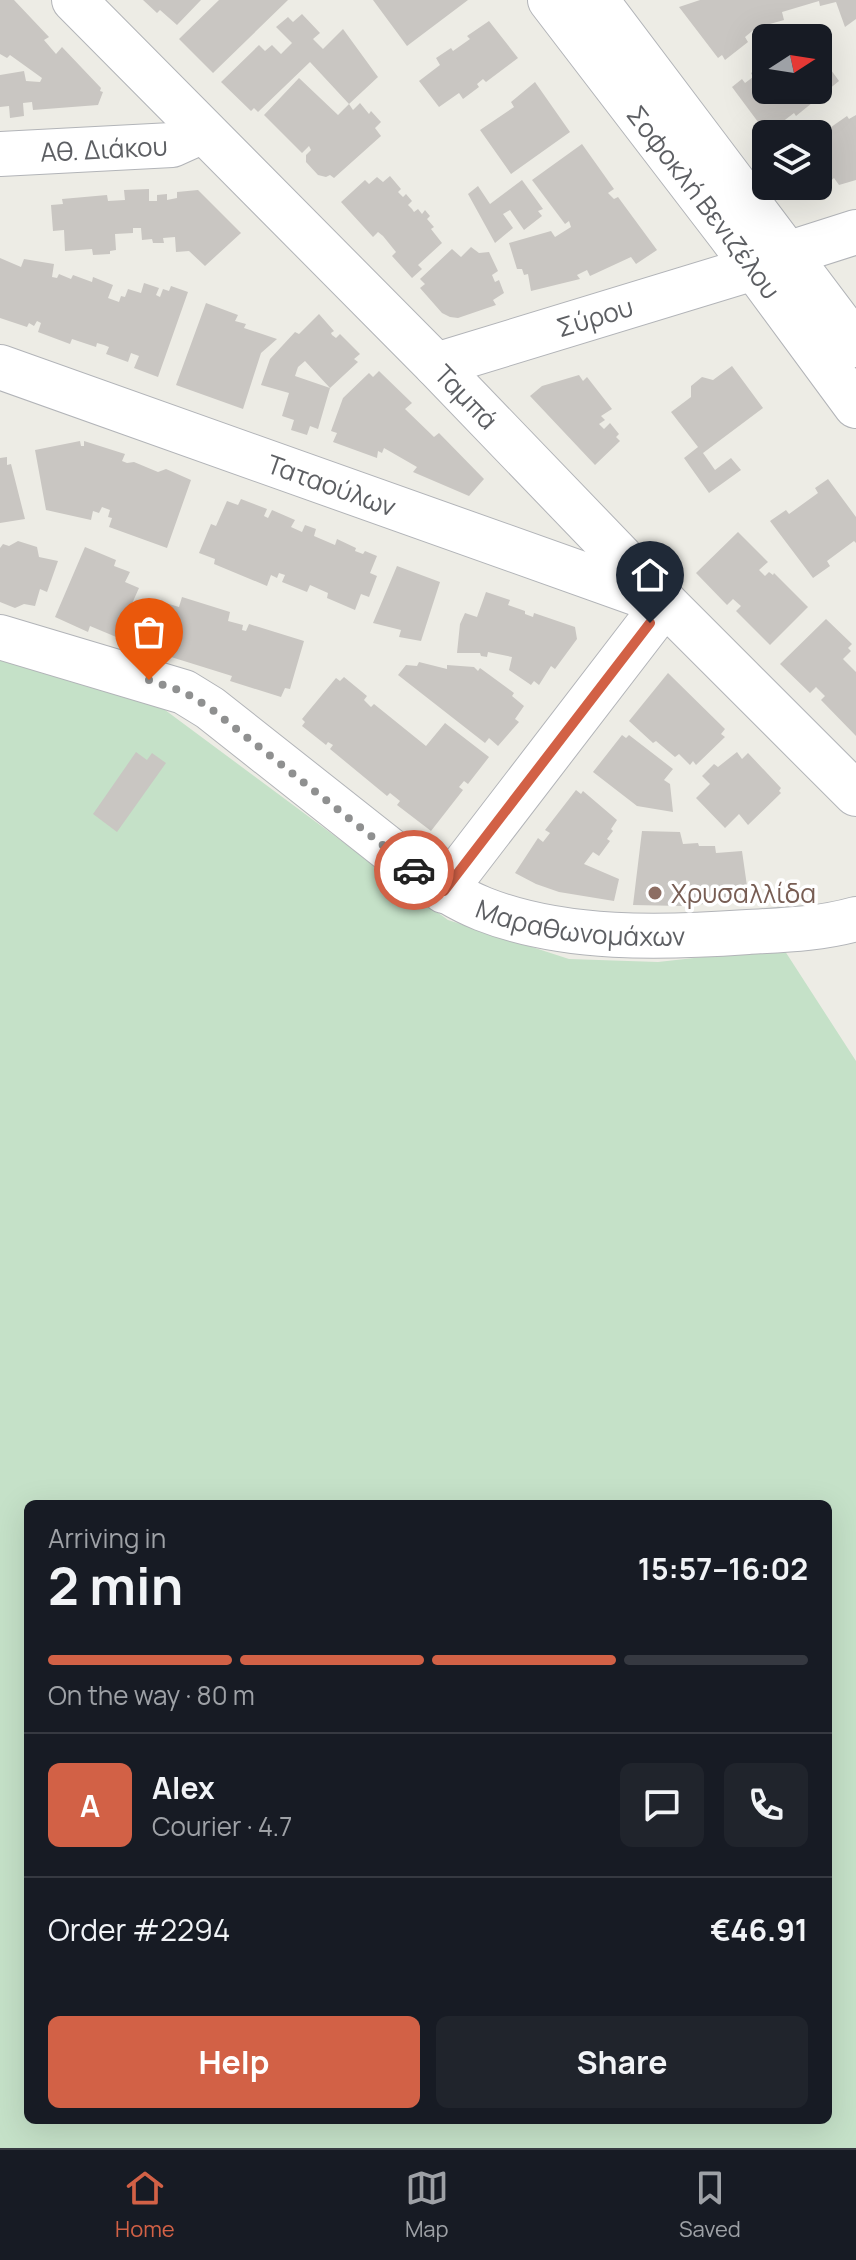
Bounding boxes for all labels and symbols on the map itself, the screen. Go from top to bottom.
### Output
north arrow [752,24,832,104]
street label: Σοφοκλή Βενιζέλου [619,98,789,306]
street label: Αθ. Διάκου [39,127,168,170]
street label: Σύρου [552,288,637,345]
street label: Ταμπά [427,356,506,437]
street label: Ταταούλων [262,445,401,524]
pin [616,541,684,623]
pin [115,598,183,680]
courier [374,830,454,910]
place label: Χρυσαλλίδα [671,875,816,911]
marker: Χρυσαλλίδα [646,884,664,902]
street label: Μαραθωνομάχων [471,890,686,954]

